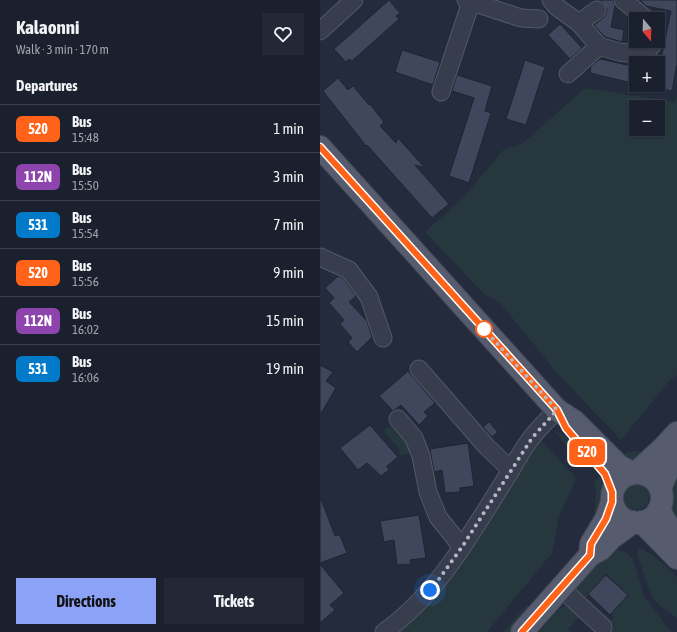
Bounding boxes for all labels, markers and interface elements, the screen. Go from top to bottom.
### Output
north arrow [629,12,665,48]
map controls [629,12,665,136]
button: heart [262,13,304,55]
text: Kalaonni [16,16,79,38]
text: Walk · 3 min · 170 m [16,42,109,57]
button: + [629,56,665,92]
text: Departures [16,77,78,94]
button: − [629,100,665,136]
text: Bus [72,113,92,130]
text: 1 min [273,120,304,137]
text: 520 [28,121,48,137]
text: 15:48 [72,130,99,145]
text: Bus [72,161,92,178]
text: 3 min [273,168,304,185]
text: 112N [24,169,52,185]
text: 15:50 [72,178,99,193]
text: Bus [72,209,92,226]
text: 7 min [273,216,304,233]
text: 531 [28,217,48,233]
text: 15:54 [72,226,99,241]
text: Bus [72,257,92,274]
text: 9 min [273,264,304,281]
text: 520 [28,265,48,281]
text: 15:56 [72,274,99,289]
text: Bus [72,305,92,322]
text: 15 min [266,312,304,329]
text: 112N [24,313,52,329]
unlabelled marker [475,320,493,338]
text: 16:02 [72,322,99,337]
text: Bus [72,353,92,370]
text: 19 min [266,360,304,377]
text: 531 [28,361,48,377]
text: 16:06 [72,370,99,385]
line badge: 520 [564,439,610,465]
text: 520 [577,444,597,460]
button: Directions [16,578,156,624]
button: Tickets [164,578,304,624]
your location [420,580,440,600]

